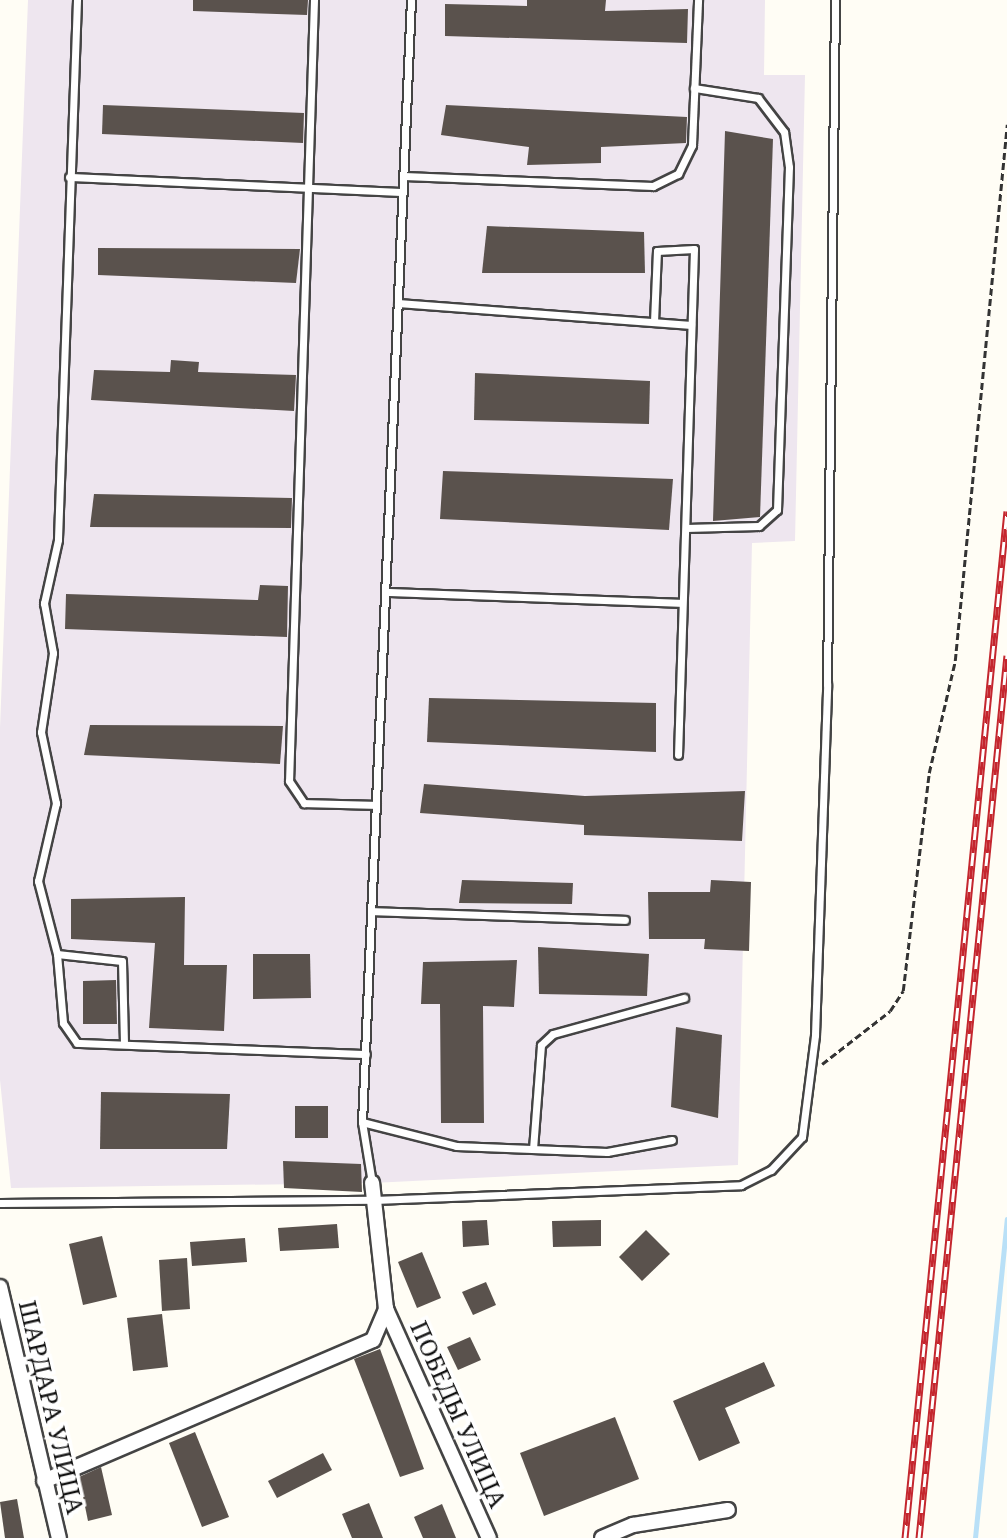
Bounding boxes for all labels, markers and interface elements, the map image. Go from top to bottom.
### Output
street label: ШАРДАРА УЛИЦА [13,1297,91,1517]
street label: ПОБЕДЫ УЛИЦА [405,1316,513,1512]

